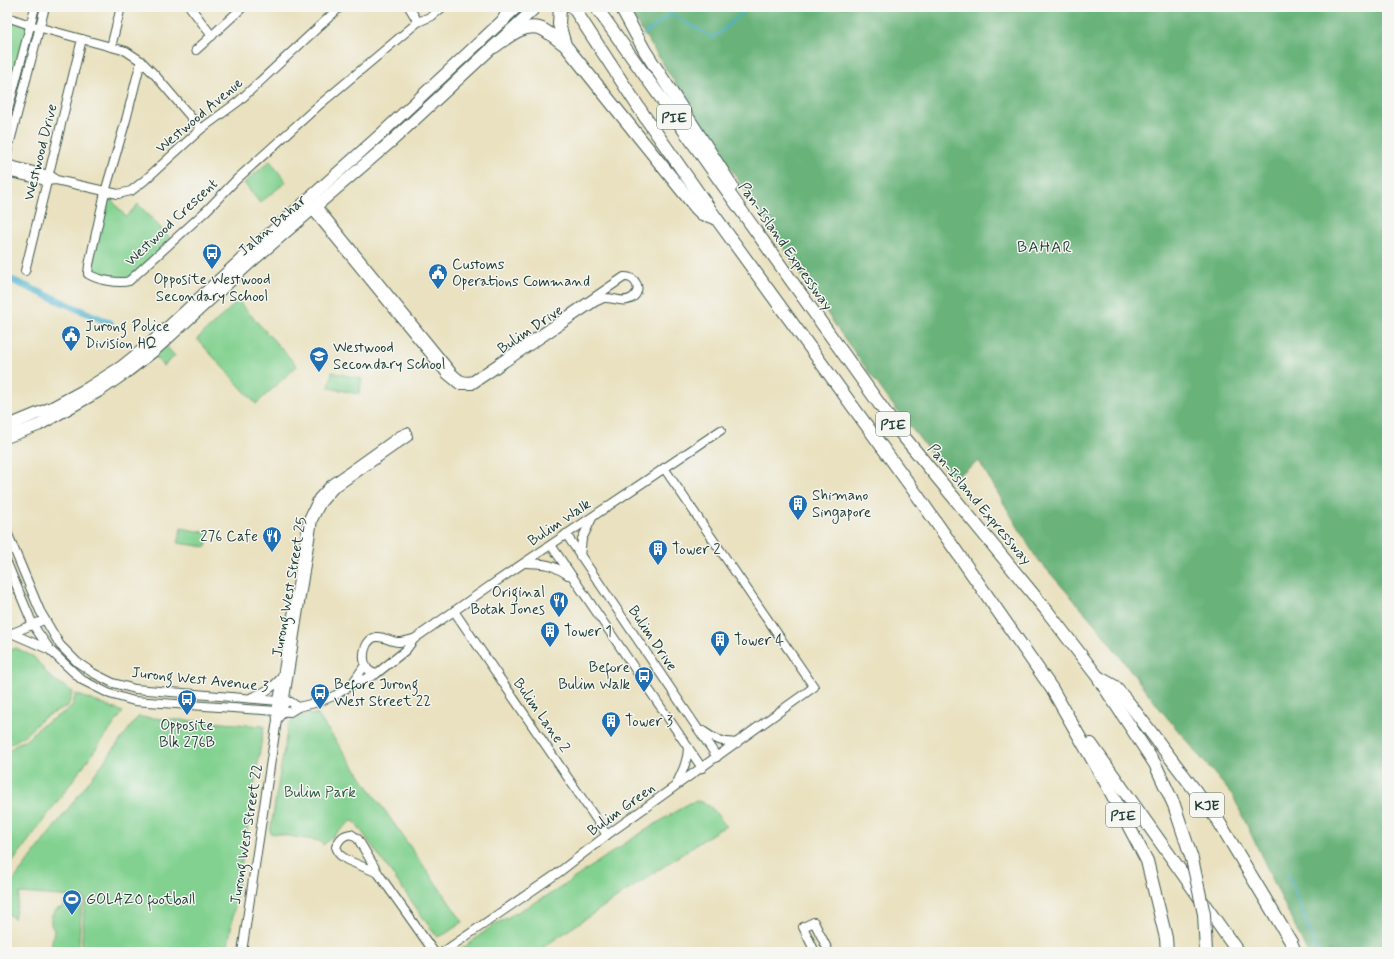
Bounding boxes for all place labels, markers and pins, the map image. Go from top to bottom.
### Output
bus stop icon: Opposite Westwood Secondary School [201,242,223,270]
place label: Customs Operations Command [452,255,590,292]
public building icon: Customs Operations Command [427,262,449,290]
place label: Opposite Westwood Secondary School [153,270,271,307]
place label: Jurong Police Division HQ [85,317,170,354]
public building icon: Jurong Police Division HQ [60,324,82,352]
place label: Westwood Secondary School [333,338,445,375]
school or university icon: Westwood Secondary School [308,345,330,373]
place label: Shimano Singapore [812,486,871,524]
building icon: Shimano Singapore [787,493,809,521]
restaurant icon: 276 Cafe [261,525,283,553]
place label: 276 Cafe [200,527,258,547]
building icon: Tower 2 [647,538,669,566]
place label: Tower 2 [672,540,721,560]
place label: Original Botak Jones [471,583,545,620]
restaurant icon: Original Botak Jones [548,590,570,618]
building icon: Tower 1 [539,620,561,648]
place label: Tower 1 [564,622,612,642]
building icon: Tower 4 [709,629,731,657]
place label: Tower 4 [734,631,784,651]
place label: Before Bulim Walk [558,658,630,695]
bus stop icon: Before Bulim Walk [633,665,655,693]
place label: Before Jurong West Street 22 [334,675,431,712]
bus stop icon: Before Jurong West Street 22 [309,682,331,710]
bus stop icon: Opposite Blk 276B [176,688,198,716]
building icon: Tower 3 [600,710,622,738]
place label: Tower 3 [625,712,673,732]
place label: Opposite Blk 276B [159,716,215,753]
sports icon: GOLAZO football [61,888,83,916]
place label: GOLAZO football [86,890,196,912]

